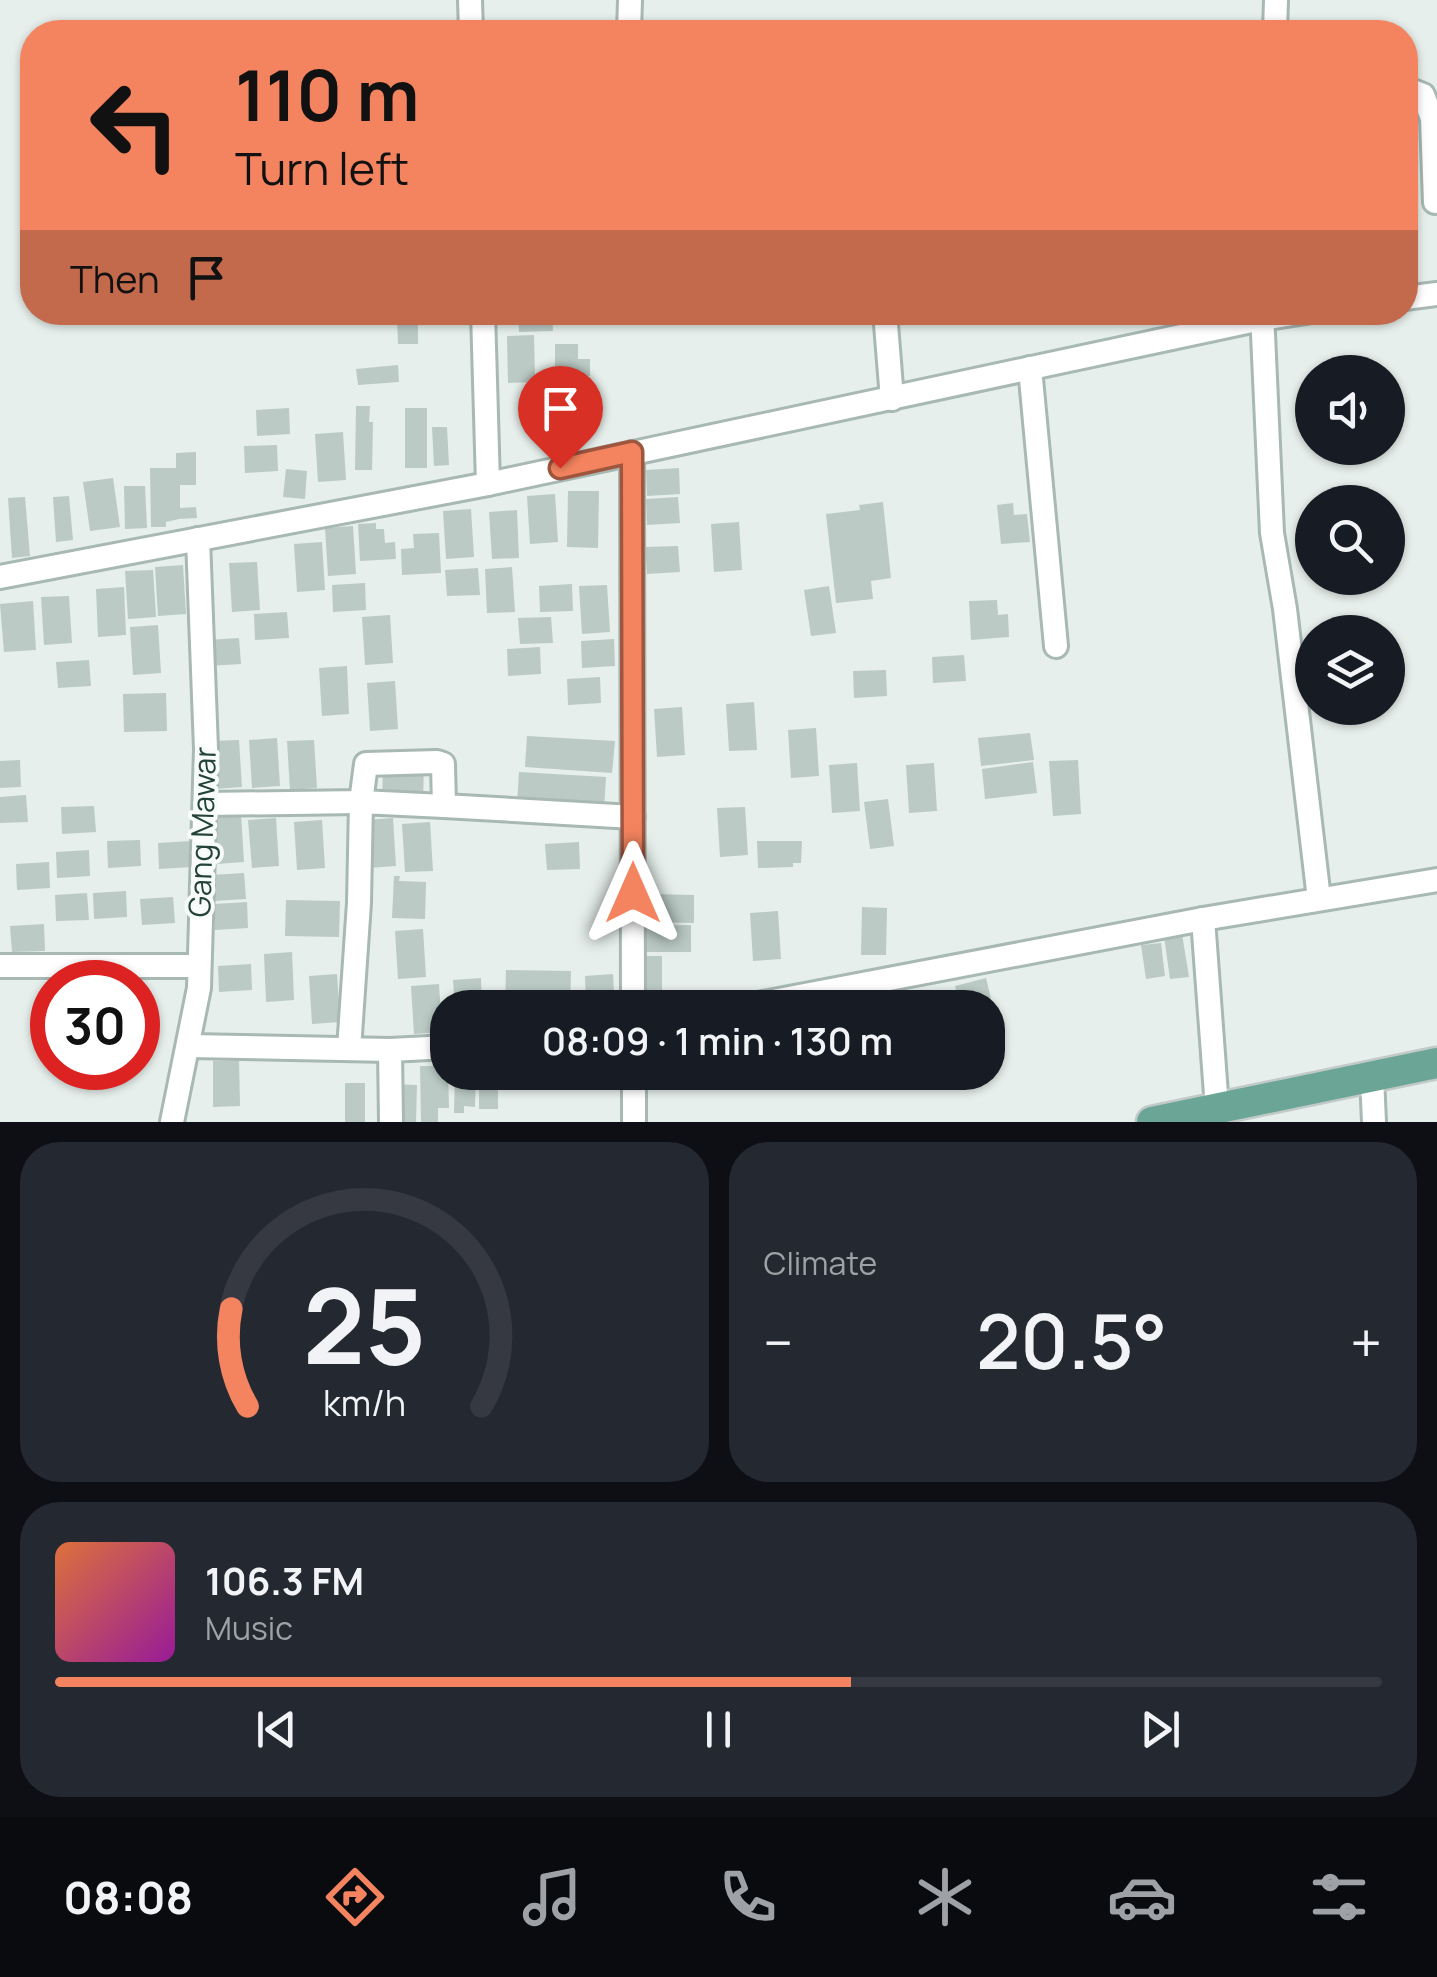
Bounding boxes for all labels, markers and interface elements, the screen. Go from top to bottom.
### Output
text: 110 m [235,46,419,142]
icon: left [70,60,200,190]
text: Turn left [235,137,409,199]
icon: arrive [179,250,234,305]
text: Then [70,252,159,304]
map controls [1295,355,1405,725]
button: sound [1295,355,1405,465]
pin [518,366,603,469]
icon: arrive [533,381,588,436]
button: search [1295,485,1405,595]
button: layers [1295,615,1405,725]
street label: Gang Mawar [178,746,225,918]
position arrow [581,841,685,945]
speed limit sign: 30 [30,960,160,1090]
text: 08:09 · 1 min · 130 m [542,1014,893,1066]
text: Climate [764,1241,877,1285]
text: 25 [303,1253,426,1395]
text: 20.5° [976,1289,1167,1392]
text: − [764,1304,793,1380]
text: + [1350,1304,1382,1380]
text: km/h [323,1378,406,1427]
text: 106.3 FM [205,1554,364,1606]
text: Music [205,1606,293,1650]
icon: previous [249,1702,304,1757]
icon: pause [691,1702,746,1757]
icon: next [1133,1702,1188,1757]
icon: directions [320,1862,390,1932]
icon: music [517,1862,587,1932]
icon: phone [713,1862,783,1932]
icon: climate [910,1862,980,1932]
icon: car [1107,1862,1177,1932]
icon: filters [1304,1862,1374,1932]
text: 08:08 [63,1866,193,1928]

